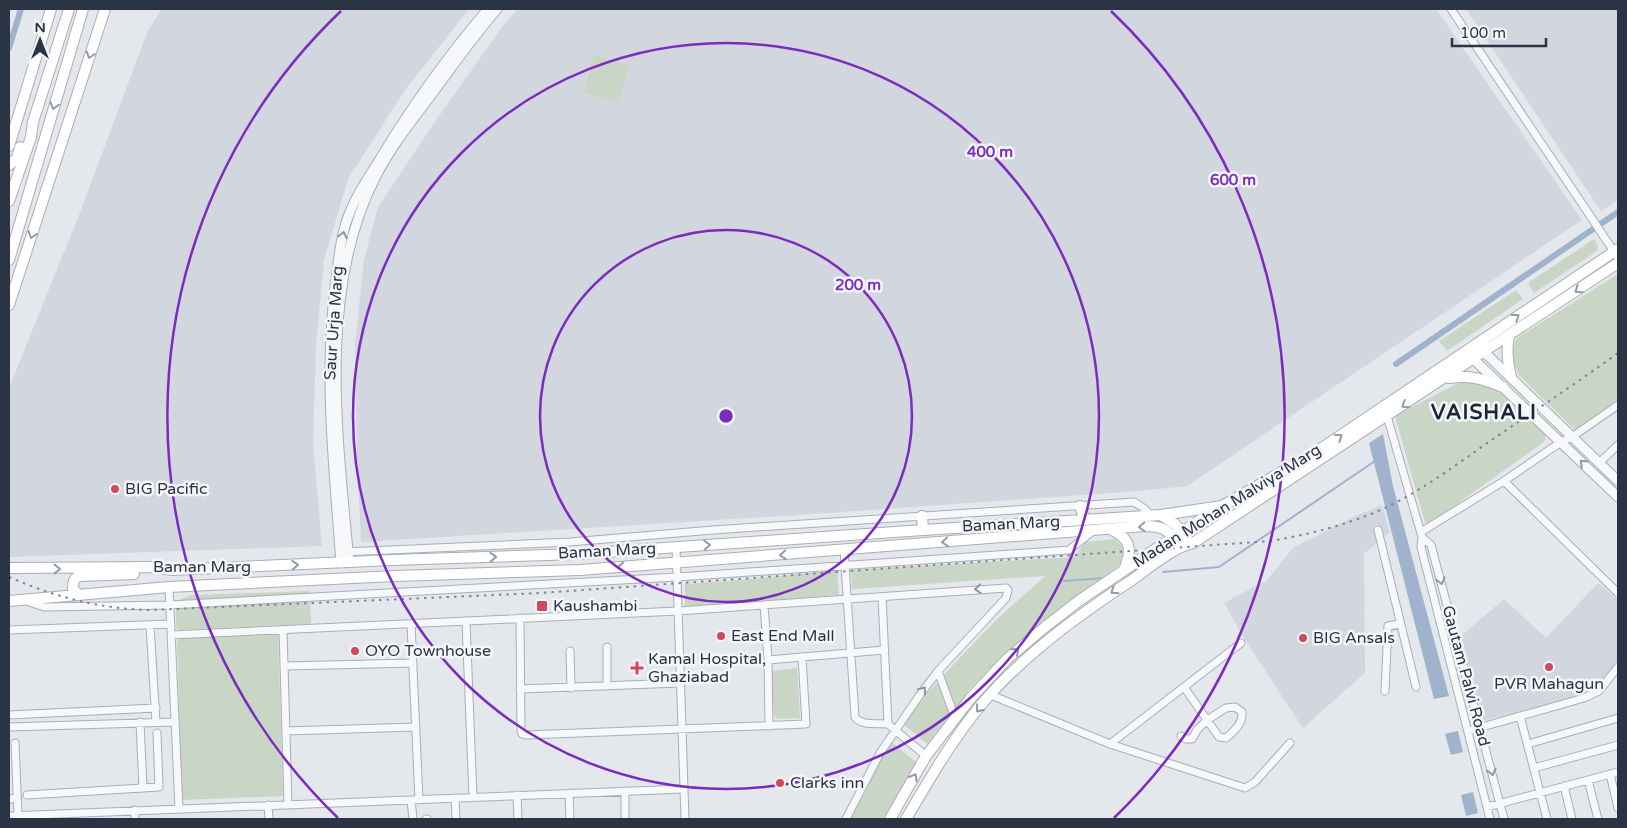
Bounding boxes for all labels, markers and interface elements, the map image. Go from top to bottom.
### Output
north arrow [15,15,65,65]
scale bar [1452,15,1546,47]
text: N [34,19,46,36]
text: 100 m [1460,24,1506,42]
one-way arrow [86,50,96,59]
one-way arrow [50,101,60,109]
text: 400 m [967,143,1013,161]
text: 600 m [1210,171,1256,189]
one-way arrow [28,231,38,239]
one-way arrow [337,231,348,240]
street label: Saur Urja Marg [320,265,348,381]
text: 200 m [835,276,881,294]
one-way arrow [1574,284,1583,293]
one-way arrow [1510,314,1520,323]
one-way arrow [1401,399,1411,408]
district label: VAISHALI [1431,400,1537,425]
centre of rings [717,407,735,425]
one-way arrow [1333,433,1342,443]
street label: Madan Mohan Malviya Marg [1129,440,1325,572]
one-way arrow [1580,460,1589,469]
place label: BIG Pacific [125,479,207,499]
marker: BIG Pacific [109,483,121,495]
street label: Baman Marg [961,511,1061,537]
one-way arrow [1137,521,1145,532]
one-way arrow [941,536,949,547]
street label: Baman Marg [557,538,657,564]
one-way arrow [704,539,712,550]
one-way arrow [779,549,787,560]
one-way arrow [489,551,497,562]
street label: Baman Marg [153,557,251,577]
one-way arrow [292,560,300,571]
one-way arrow [617,562,625,573]
one-way arrow [54,563,62,574]
one-way arrow [1435,576,1446,585]
one-way arrow [974,584,982,595]
one-way arrow [1111,585,1120,594]
place label: Kaushambi [553,596,638,616]
marker: Kaushambi [535,599,549,613]
street label: Gautam Palvi Road [1438,603,1494,749]
place label: East End Mall [731,626,835,646]
place label: BIG Ansals [1313,628,1395,648]
marker: East End Mall [715,630,727,642]
marker: BIG Ansals [1297,632,1309,644]
place label: OYO Townhouse [365,641,491,661]
marker: OYO Townhouse [349,645,361,657]
place label: Kamal Hospital, Ghaziabad [648,649,766,687]
one-way arrow [1010,649,1019,657]
marker: Kamal Hospital, Ghaziabad [630,661,644,675]
marker: PVR Mahagun [1543,661,1555,673]
place label: PVR Mahagun [1494,674,1604,694]
one-way arrow [918,687,926,696]
one-way arrow [976,703,985,713]
one-way arrow [1486,767,1496,775]
place label: Clarks inn [790,773,864,793]
one-way arrow [908,773,918,782]
marker: Clarks inn [774,777,786,789]

